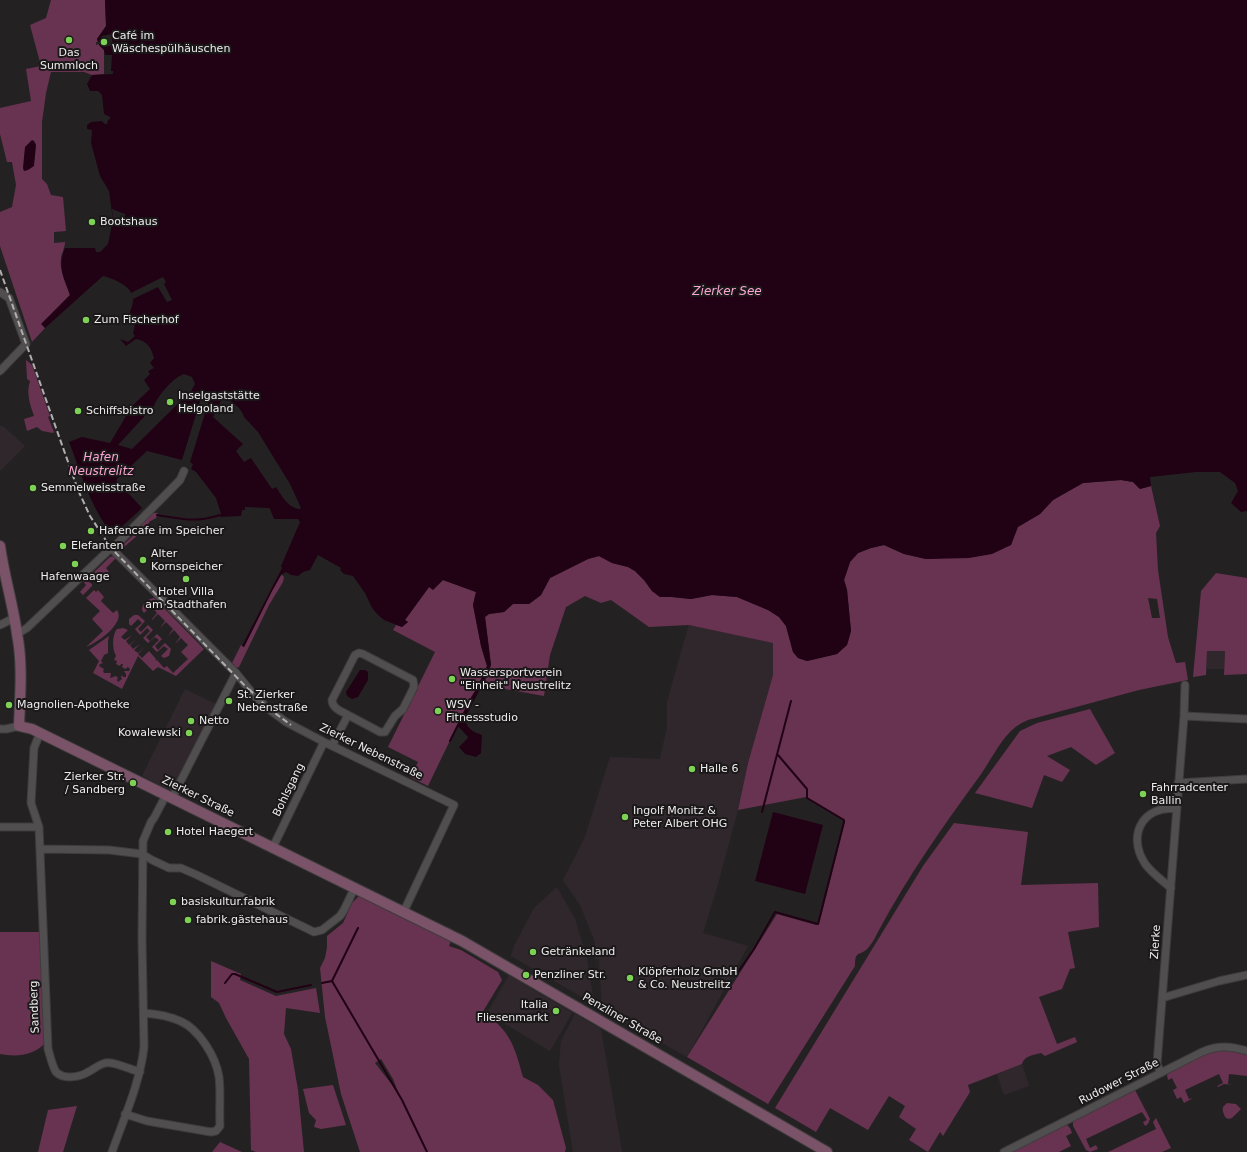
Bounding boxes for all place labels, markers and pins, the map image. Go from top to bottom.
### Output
place label: Café im Wäschespülhäuschen [112,29,230,55]
marker: Das Summloch [64,35,74,45]
marker: Café im Wäschespülhäuschen [99,37,109,47]
place label: Das Summloch [40,46,98,72]
place label: Bootshaus [100,215,157,229]
marker: Bootshaus [87,217,97,227]
place label: Zum Fischerhof [94,313,179,327]
marker: Zum Fischerhof [81,315,91,325]
place label: Inselgaststätte Helgoland [178,389,260,415]
marker: Inselgaststätte Helgoland [165,397,175,407]
place label: Schiffsbistro [86,404,153,418]
marker: Schiffsbistro [73,406,83,416]
place label: Semmelweisstraße [41,481,146,495]
marker: Semmelweisstraße [28,483,38,493]
place label: Hafencafe im Speicher [99,524,224,538]
marker: Hafencafe im Speicher [86,526,96,536]
place label: Elefanten [71,539,123,553]
marker: Elefanten [58,541,68,551]
place label: Alter Kornspeicher [151,547,223,573]
marker: Alter Kornspeicher [138,555,148,565]
marker: Hafenwaage [70,559,80,569]
place label: Hafenwaage [41,570,109,584]
marker: Hotel Villa am Stadthafen [181,574,191,584]
place label: Hotel Villa am Stadthafen [145,585,227,611]
place label: Wassersportverein "Einheit" Neustrelitz [460,666,571,692]
marker: Wassersportverein "Einheit" Neustrelitz [447,674,457,684]
place label: St. Zierker Nebenstraße [237,688,308,714]
marker: St. Zierker Nebenstraße [224,696,234,706]
place label: Magnolien-Apotheke [17,698,130,712]
place label: WSV - Fitnessstudio [446,698,518,724]
marker: Magnolien-Apotheke [4,700,14,710]
marker: WSV - Fitnessstudio [433,706,443,716]
place label: Netto [199,714,229,728]
marker: Netto [186,716,196,726]
place label: Kowalewski [118,726,181,740]
marker: Kowalewski [184,728,194,738]
place label: Halle 6 [700,762,738,776]
marker: Halle 6 [687,764,697,774]
place label: Zierker Str. / Sandberg [64,770,125,796]
marker: Zierker Str. / Sandberg [128,778,138,788]
place label: Fahrradcenter Ballin [1151,781,1228,807]
marker: Fahrradcenter Ballin [1138,789,1148,799]
place label: Ingolf Monitz & Peter Albert OHG [633,804,727,830]
marker: Ingolf Monitz & Peter Albert OHG [620,812,630,822]
place label: Hotel Haegert [176,825,253,839]
marker: Hotel Haegert [163,827,173,837]
place label: basiskultur.fabrik [181,895,275,909]
marker: basiskultur.fabrik [168,897,178,907]
place label: fabrik.gästehaus [196,913,288,927]
marker: fabrik.gästehaus [183,915,193,925]
place label: Getränkeland [541,945,615,959]
marker: Getränkeland [528,947,538,957]
place label: Klöpferholz GmbH & Co. Neustrelitz [638,965,737,991]
place label: Penzliner Str. [534,968,606,982]
marker: Penzliner Str. [521,970,531,980]
marker: Klöpferholz GmbH & Co. Neustrelitz [625,973,635,983]
place label: Italia Fliesenmarkt [477,998,548,1024]
marker: Italia Fliesenmarkt [551,1006,561,1016]

